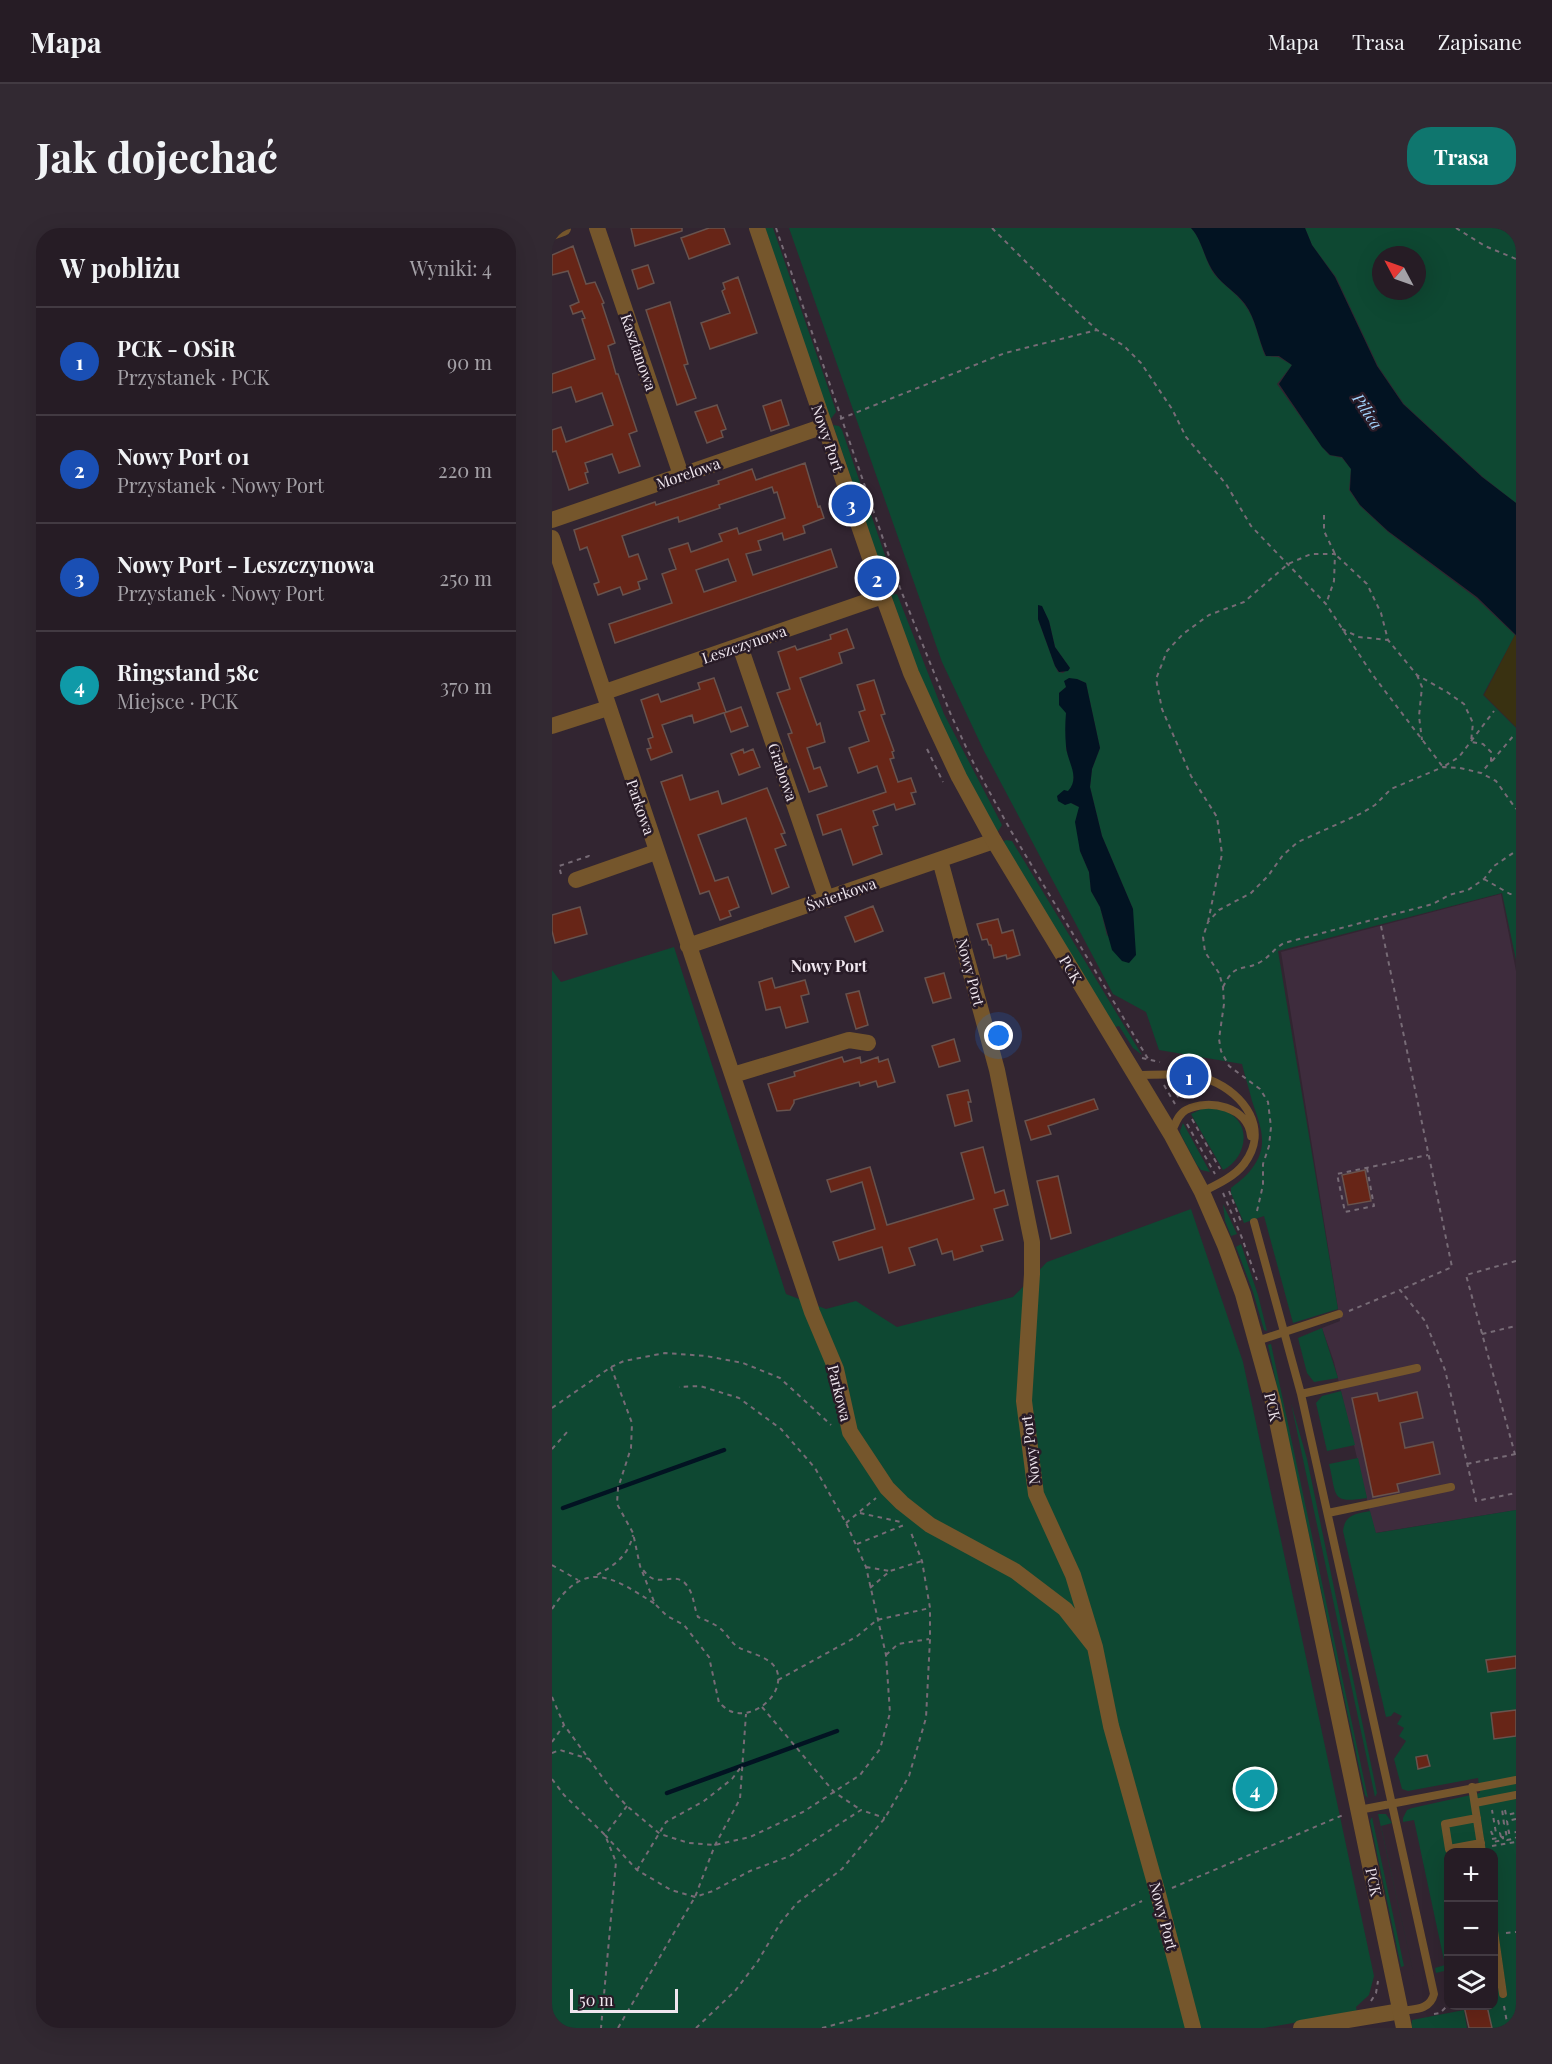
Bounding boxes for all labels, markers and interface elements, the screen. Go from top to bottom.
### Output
text: Mapa [30,23,102,60]
text: Mapa [1268,27,1319,55]
text: Trasa [1352,27,1405,55]
text: Zapisane [1438,27,1522,55]
button: Trasa [1407,127,1516,185]
text: Jak dojechać [36,128,278,184]
north arrow [1372,246,1426,300]
text: W pobliżu [60,250,181,285]
text: Wyniki: 4 [410,254,492,281]
street label: Kasztanowa [617,311,662,394]
text: PCK - OSiR [117,333,235,363]
text: 1 [76,348,83,375]
text: 90 m [447,348,492,375]
text: Przystanek · PCK [117,363,270,390]
water label: Pilica [1348,388,1388,433]
street label: Nowy Port [807,402,849,475]
text: Nowy Port 01 [117,441,250,471]
street label: Morelowa [653,453,723,493]
text: 2 [74,456,85,483]
text: 220 m [438,456,492,483]
text: Przystanek · Nowy Port [117,471,324,498]
pin: 3 [832,482,870,526]
text: Nowy Port - Leszczynowa [117,549,375,579]
pin: 2 [858,556,896,600]
text: 3 [75,564,84,591]
text: 250 m [439,564,492,591]
text: Przystanek · Nowy Port [117,579,324,606]
street label: Leszczynowa [699,620,789,668]
text: Ringstand 58c [117,657,259,687]
text: 4 [74,672,85,699]
text: 370 m [440,672,492,699]
text: Miejsce · PCK [117,687,238,714]
street label: Grabowa [764,740,802,804]
street label: Parkowa [622,777,660,838]
street label: Świerkowa [803,873,879,915]
street label: Nowy Port [952,936,990,1009]
street label: PCK [1055,951,1087,987]
district label: Nowy Port [791,955,868,976]
your location [984,1021,1013,1050]
pin: 1 [1170,1054,1208,1098]
street label: Parkowa [823,1363,857,1424]
street label: PCK [1260,1391,1286,1424]
street label: Nowy Port [1016,1414,1044,1486]
pin: 4 [1236,1766,1274,1812]
map controls [1444,1848,1498,2010]
button: + [1444,1848,1498,1902]
street label: PCK [1361,1866,1387,1898]
street label: Nowy Port [1145,1880,1183,1953]
button: − [1444,1902,1498,1956]
button: layers [1444,1956,1498,2010]
scale bar [570,1986,678,2014]
text: 50 m [579,1989,613,2010]

